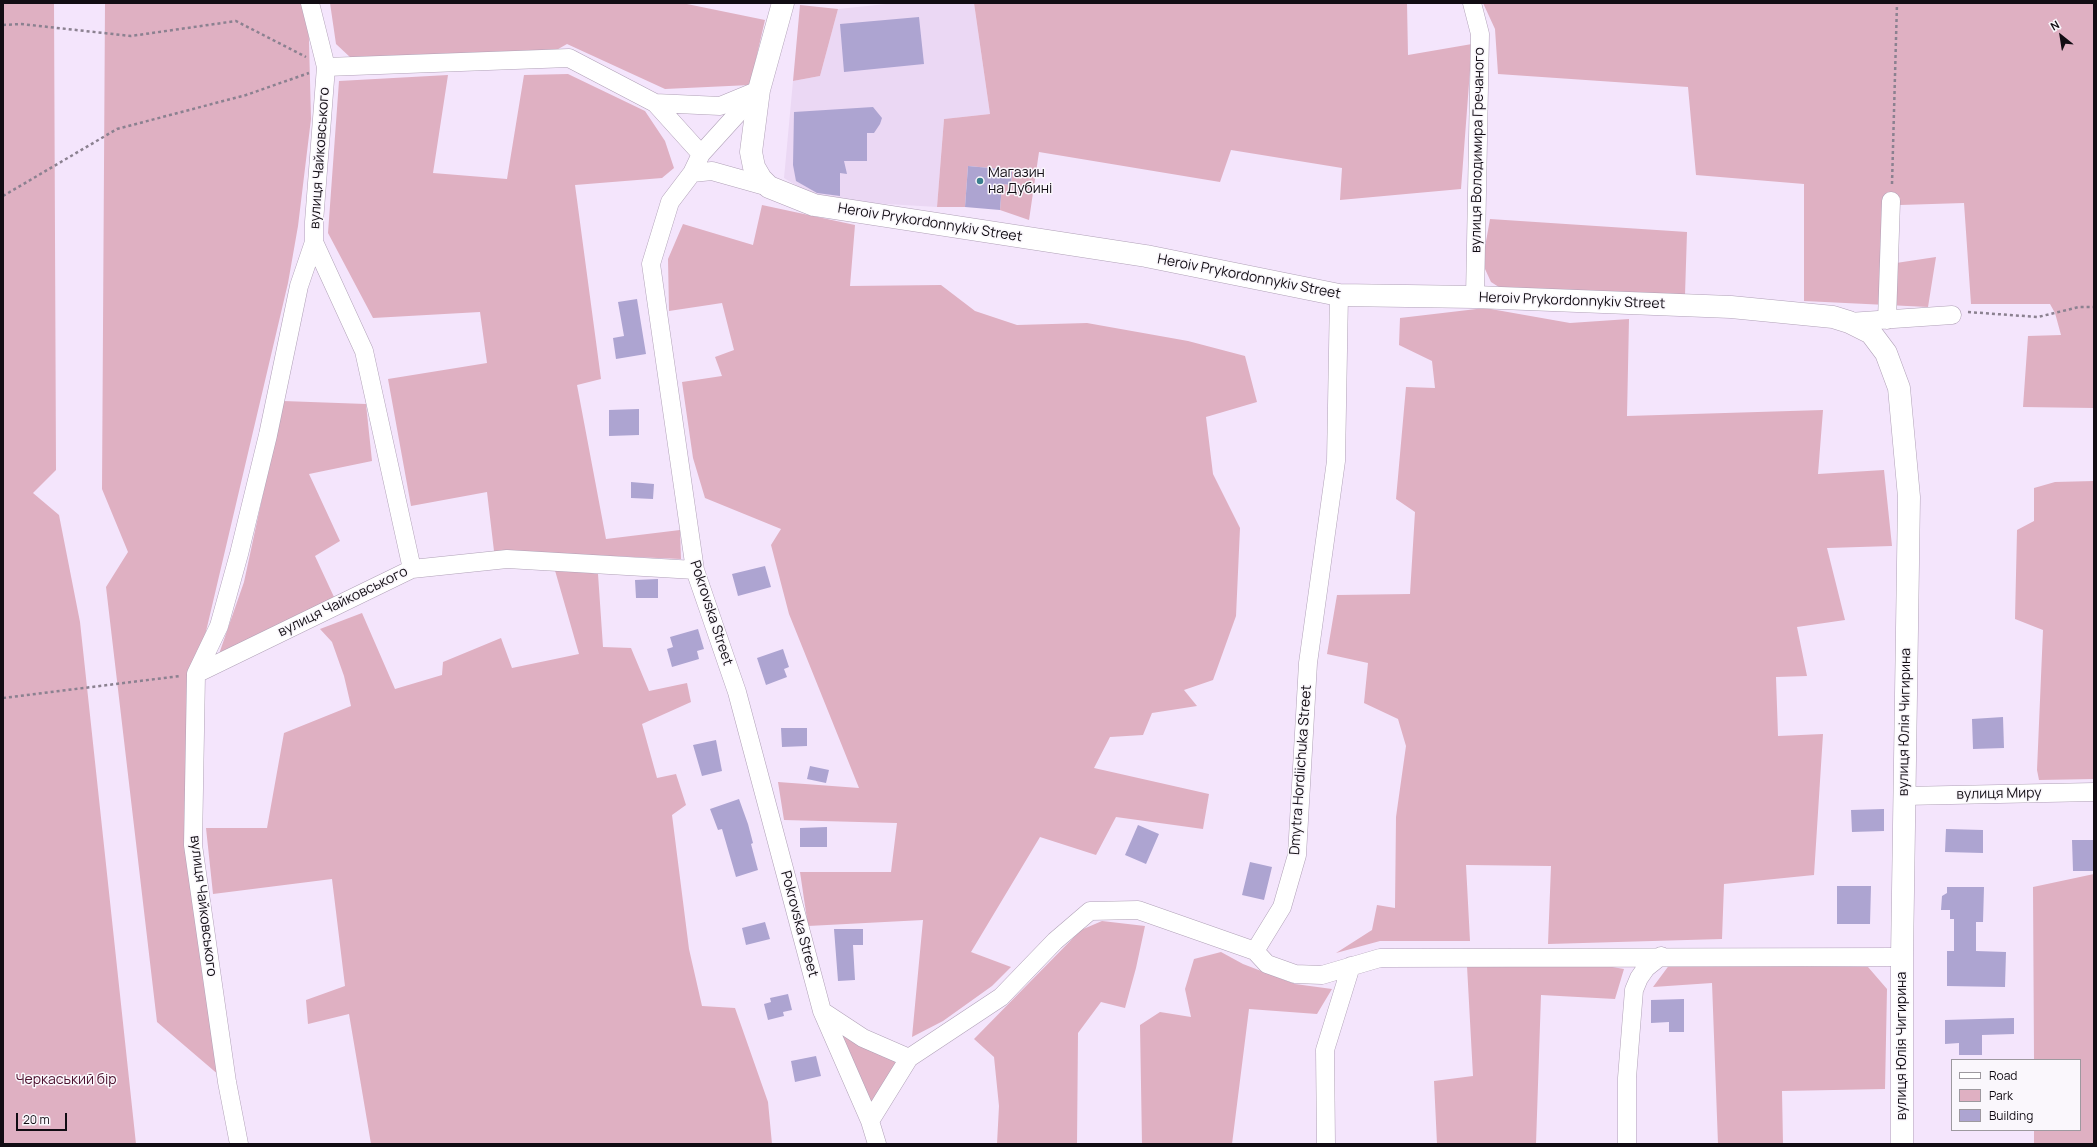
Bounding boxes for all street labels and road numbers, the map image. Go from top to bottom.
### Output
street label: вулиця Володимира Гречаного [1468,47,1488,253]
street label: вулиця Чайковського [307,87,333,229]
street label: Heroiv Prykordonnykiv Street [837,200,1023,246]
street label: Heroiv Prykordonnykiv Street [1156,251,1342,303]
street label: Heroiv Prykordonnykiv Street [1479,289,1665,313]
street label: Pokrovska Street [686,558,736,668]
street label: вулиця Чайковського [275,563,411,641]
street label: вулиця Юлія Чигирина [1895,648,1915,796]
street label: Dmytra Hordiichuka Street [1287,684,1315,856]
street label: вулиця Миру [1956,785,2042,803]
street label: вулиця Чайковського [186,834,220,978]
street label: Pokrovska Street [777,869,821,979]
street label: вулиця Юлія Чигирина [1894,972,1910,1120]

